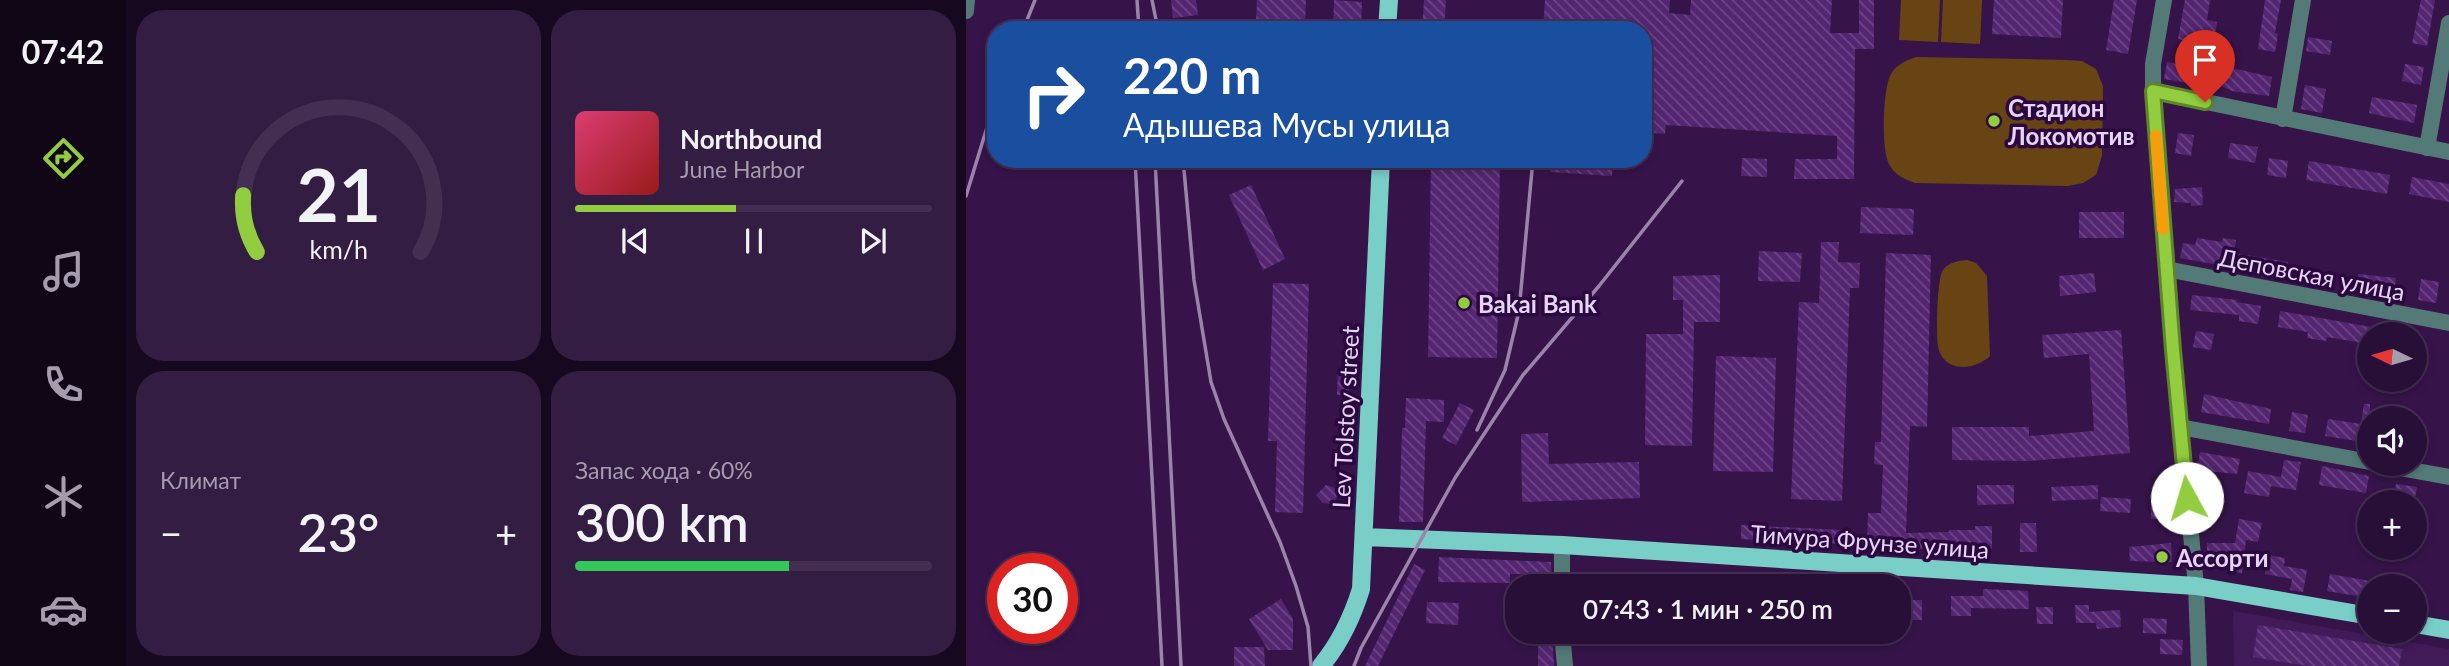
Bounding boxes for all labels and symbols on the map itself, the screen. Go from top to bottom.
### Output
pin [2175,30,2235,102]
place label: Стадион Локомотив [2007,93,2135,150]
marker: Стадион Локомотив [1986,113,2002,129]
street label: Деповская улица [2216,242,2408,306]
place label: Bakai Bank [1478,289,1597,318]
marker: Bakai Bank [1456,295,1472,311]
north arrow [2357,322,2427,392]
street label: Lev Tolstoy street [1326,325,1364,509]
position arrow [2150,461,2224,535]
street label: Тимура Фрунзе улица [1750,518,1990,564]
place label: Ассорти [2175,543,2268,572]
marker: Ассорти [2154,549,2170,565]
speed limit sign: 30 [987,553,1078,644]

